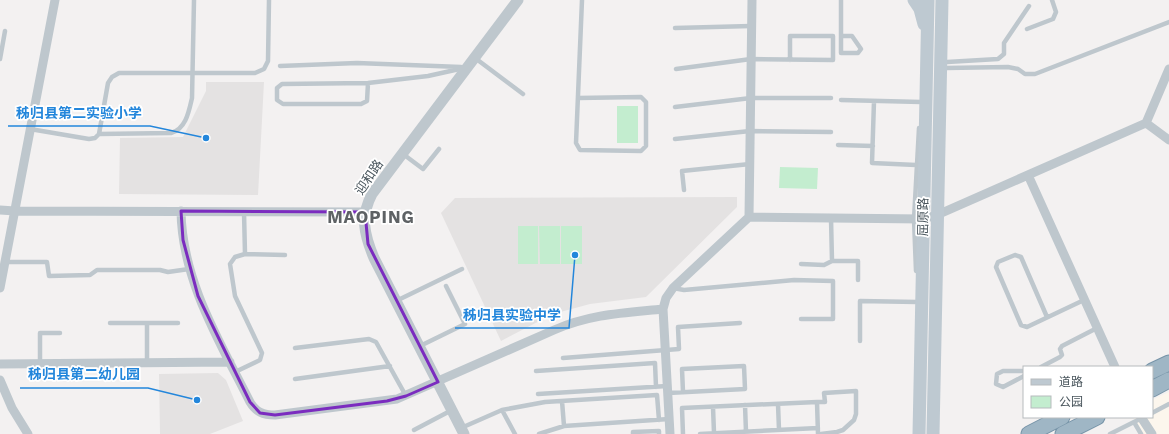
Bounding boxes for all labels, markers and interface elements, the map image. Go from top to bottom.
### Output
callout: 秭归县第二实验小学 [8,100,150,126]
text: 秭归县第二实验小学 [16,105,142,121]
street label: 迎和路 [352,157,386,197]
street label: 屈原路 [915,197,931,237]
district label: MAOPING [327,207,415,227]
callout: 秭归县实验中学 [455,302,569,328]
text: 秭归县实验中学 [463,307,561,323]
callout: 秭归县第二幼儿园 [20,362,148,388]
text: 秭归县第二幼儿园 [28,366,140,382]
legend [1023,366,1153,418]
text: 道路 [1059,375,1083,389]
text: 公园 [1059,395,1083,409]

